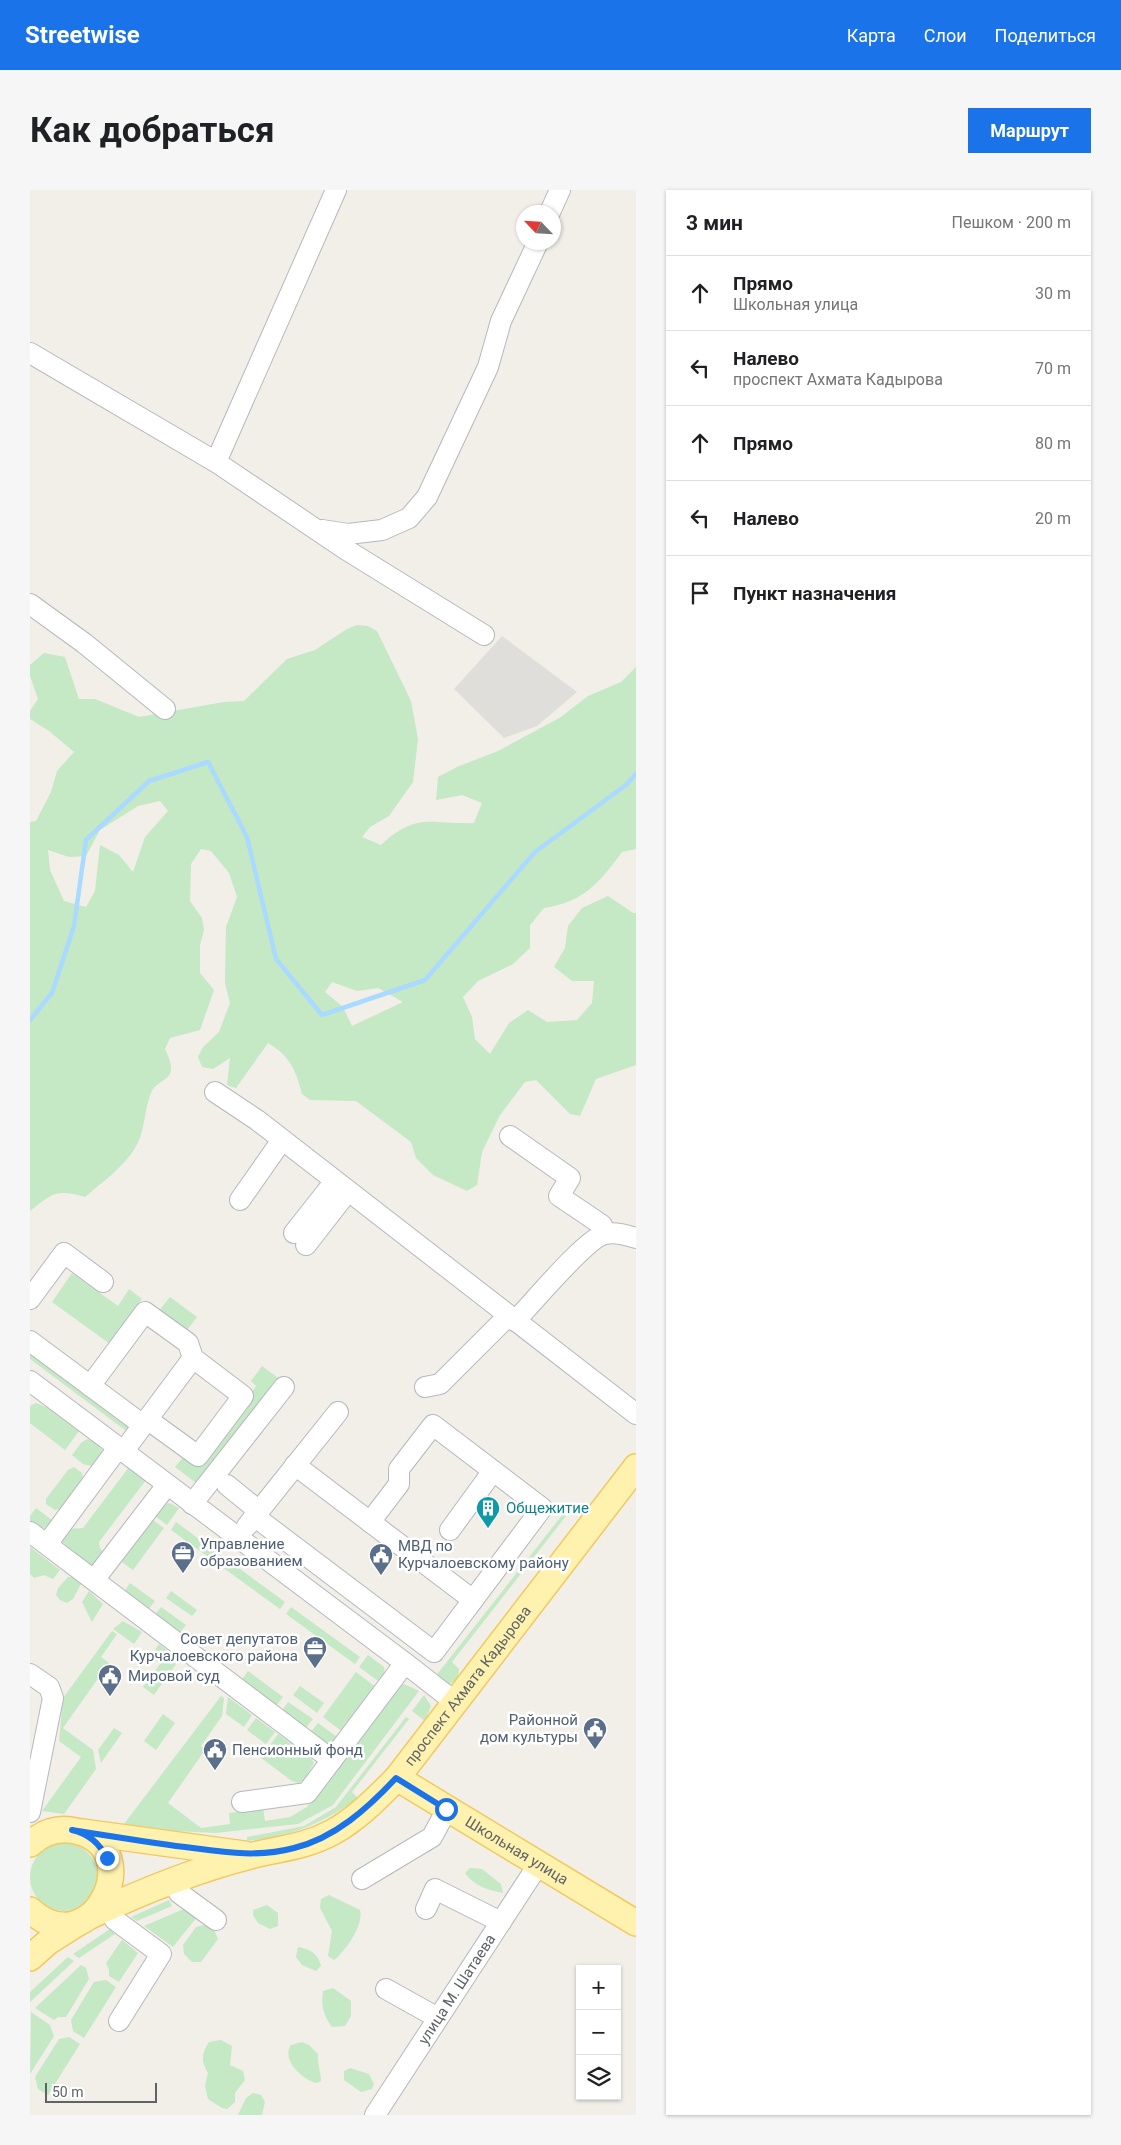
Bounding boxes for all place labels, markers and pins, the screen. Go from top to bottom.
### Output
building icon: Общежитие [475,1495,501,1529]
place label: Общежитие [506,1499,589,1517]
place label: Управление образованием [200,1535,303,1570]
place label: МВД по Курчалоевскому району [398,1537,569,1572]
office icon: Управление образованием [170,1540,196,1574]
public building icon: МВД по Курчалоевскому району [368,1542,394,1576]
place label: Совет депутатов Курчалоевского района [130,1630,298,1665]
office icon: Совет депутатов Курчалоевского района [302,1635,328,1669]
public building icon: Мировой суд [97,1663,123,1697]
place label: Мировой суд [128,1667,220,1685]
place label: Районной дом культуры [480,1711,578,1746]
public building icon: Районной дом культуры [582,1716,608,1750]
public building icon: Пенсионный фонд [202,1737,228,1771]
place label: Пенсионный фонд [232,1741,363,1759]

